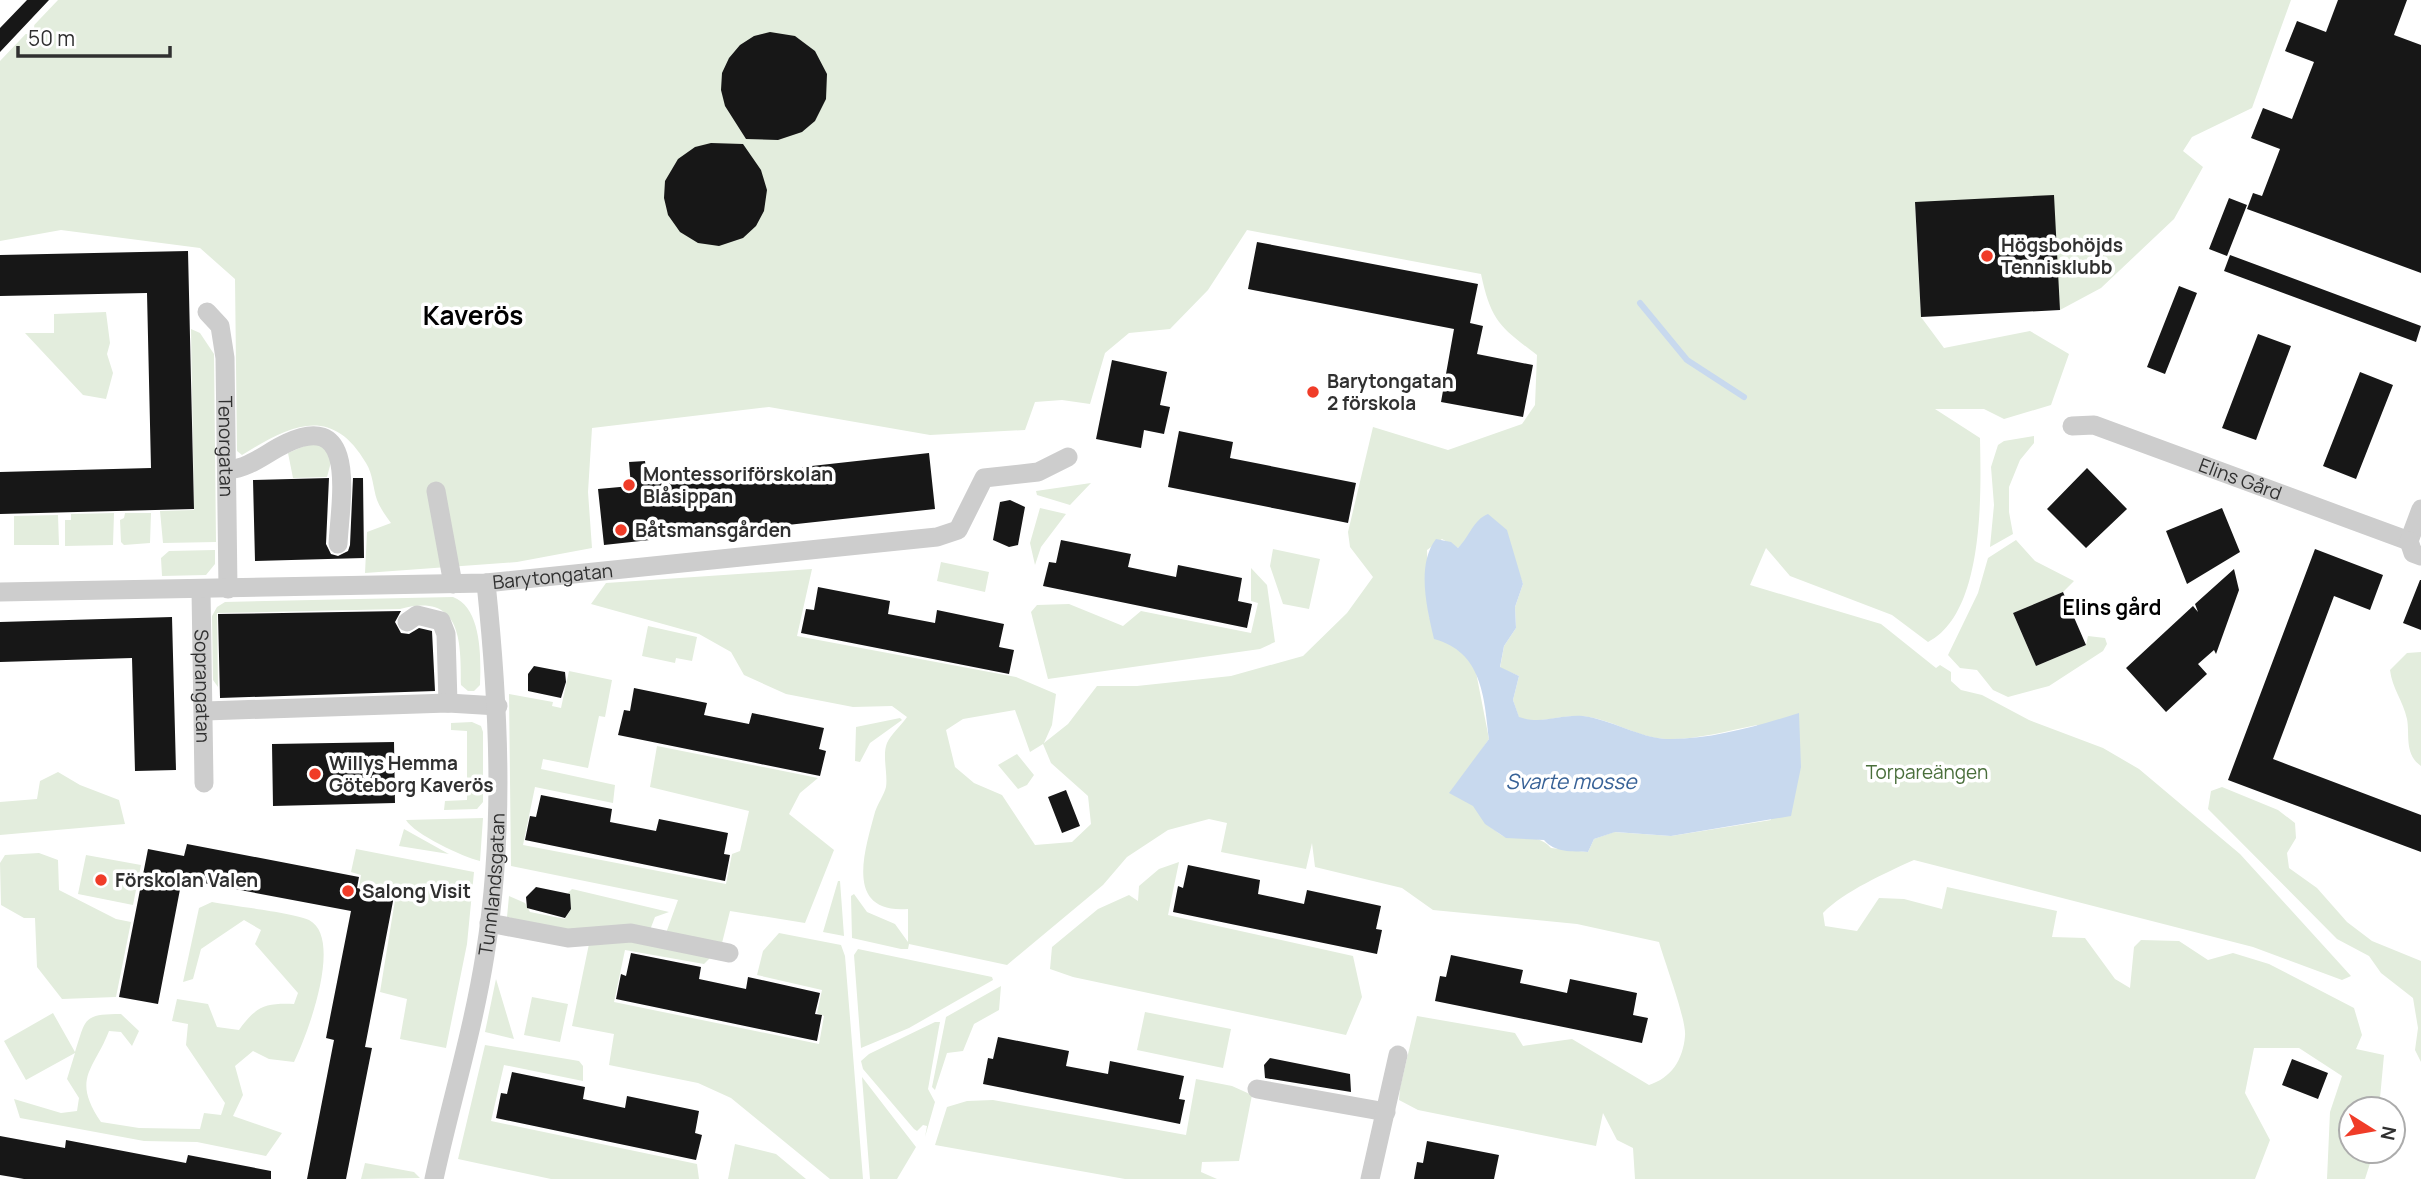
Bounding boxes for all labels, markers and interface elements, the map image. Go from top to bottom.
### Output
scale bar [18,14,170,58]
text: 50 m [28,24,75,52]
place label: Högsbohöjds Tennisklubb [2001,232,2123,280]
marker: Högsbohöjds Tennisklubb [1979,248,1995,264]
district label: Kaverös [423,297,523,333]
place label: Barytongatan 2 förskola [1327,368,1454,416]
marker: Barytongatan 2 förskola [1305,384,1321,400]
street label: Tenorgatan [212,396,240,497]
street label: Elins Gård [2195,452,2286,506]
place label: Montessoriförskolan Blåsippan [643,461,833,509]
marker: Montessoriförskolan Blåsippan [621,477,637,493]
place label: Båtsmansgården [635,517,791,543]
marker: Båtsmansgården [613,522,629,538]
street label: Barytongatan [491,557,614,595]
district label: Elins gård [2063,593,2161,621]
street label: Soprangatan [189,629,216,743]
place label: Willys Hemma Göteborg Kaverös [329,750,494,798]
park label: Torpareängen [1866,759,1988,785]
marker: Willys Hemma Göteborg Kaverös [307,766,323,782]
water label: Svarte mosse [1505,767,1638,795]
street label: Tunnlandsgatan [472,813,511,957]
place label: Förskolan Valen [115,867,258,893]
marker: Förskolan Valen [93,872,109,888]
place label: Salong Visit [362,878,471,904]
marker: Salong Visit [340,883,356,899]
north arrow [2337,1095,2407,1165]
text: N [2375,1124,2403,1142]

